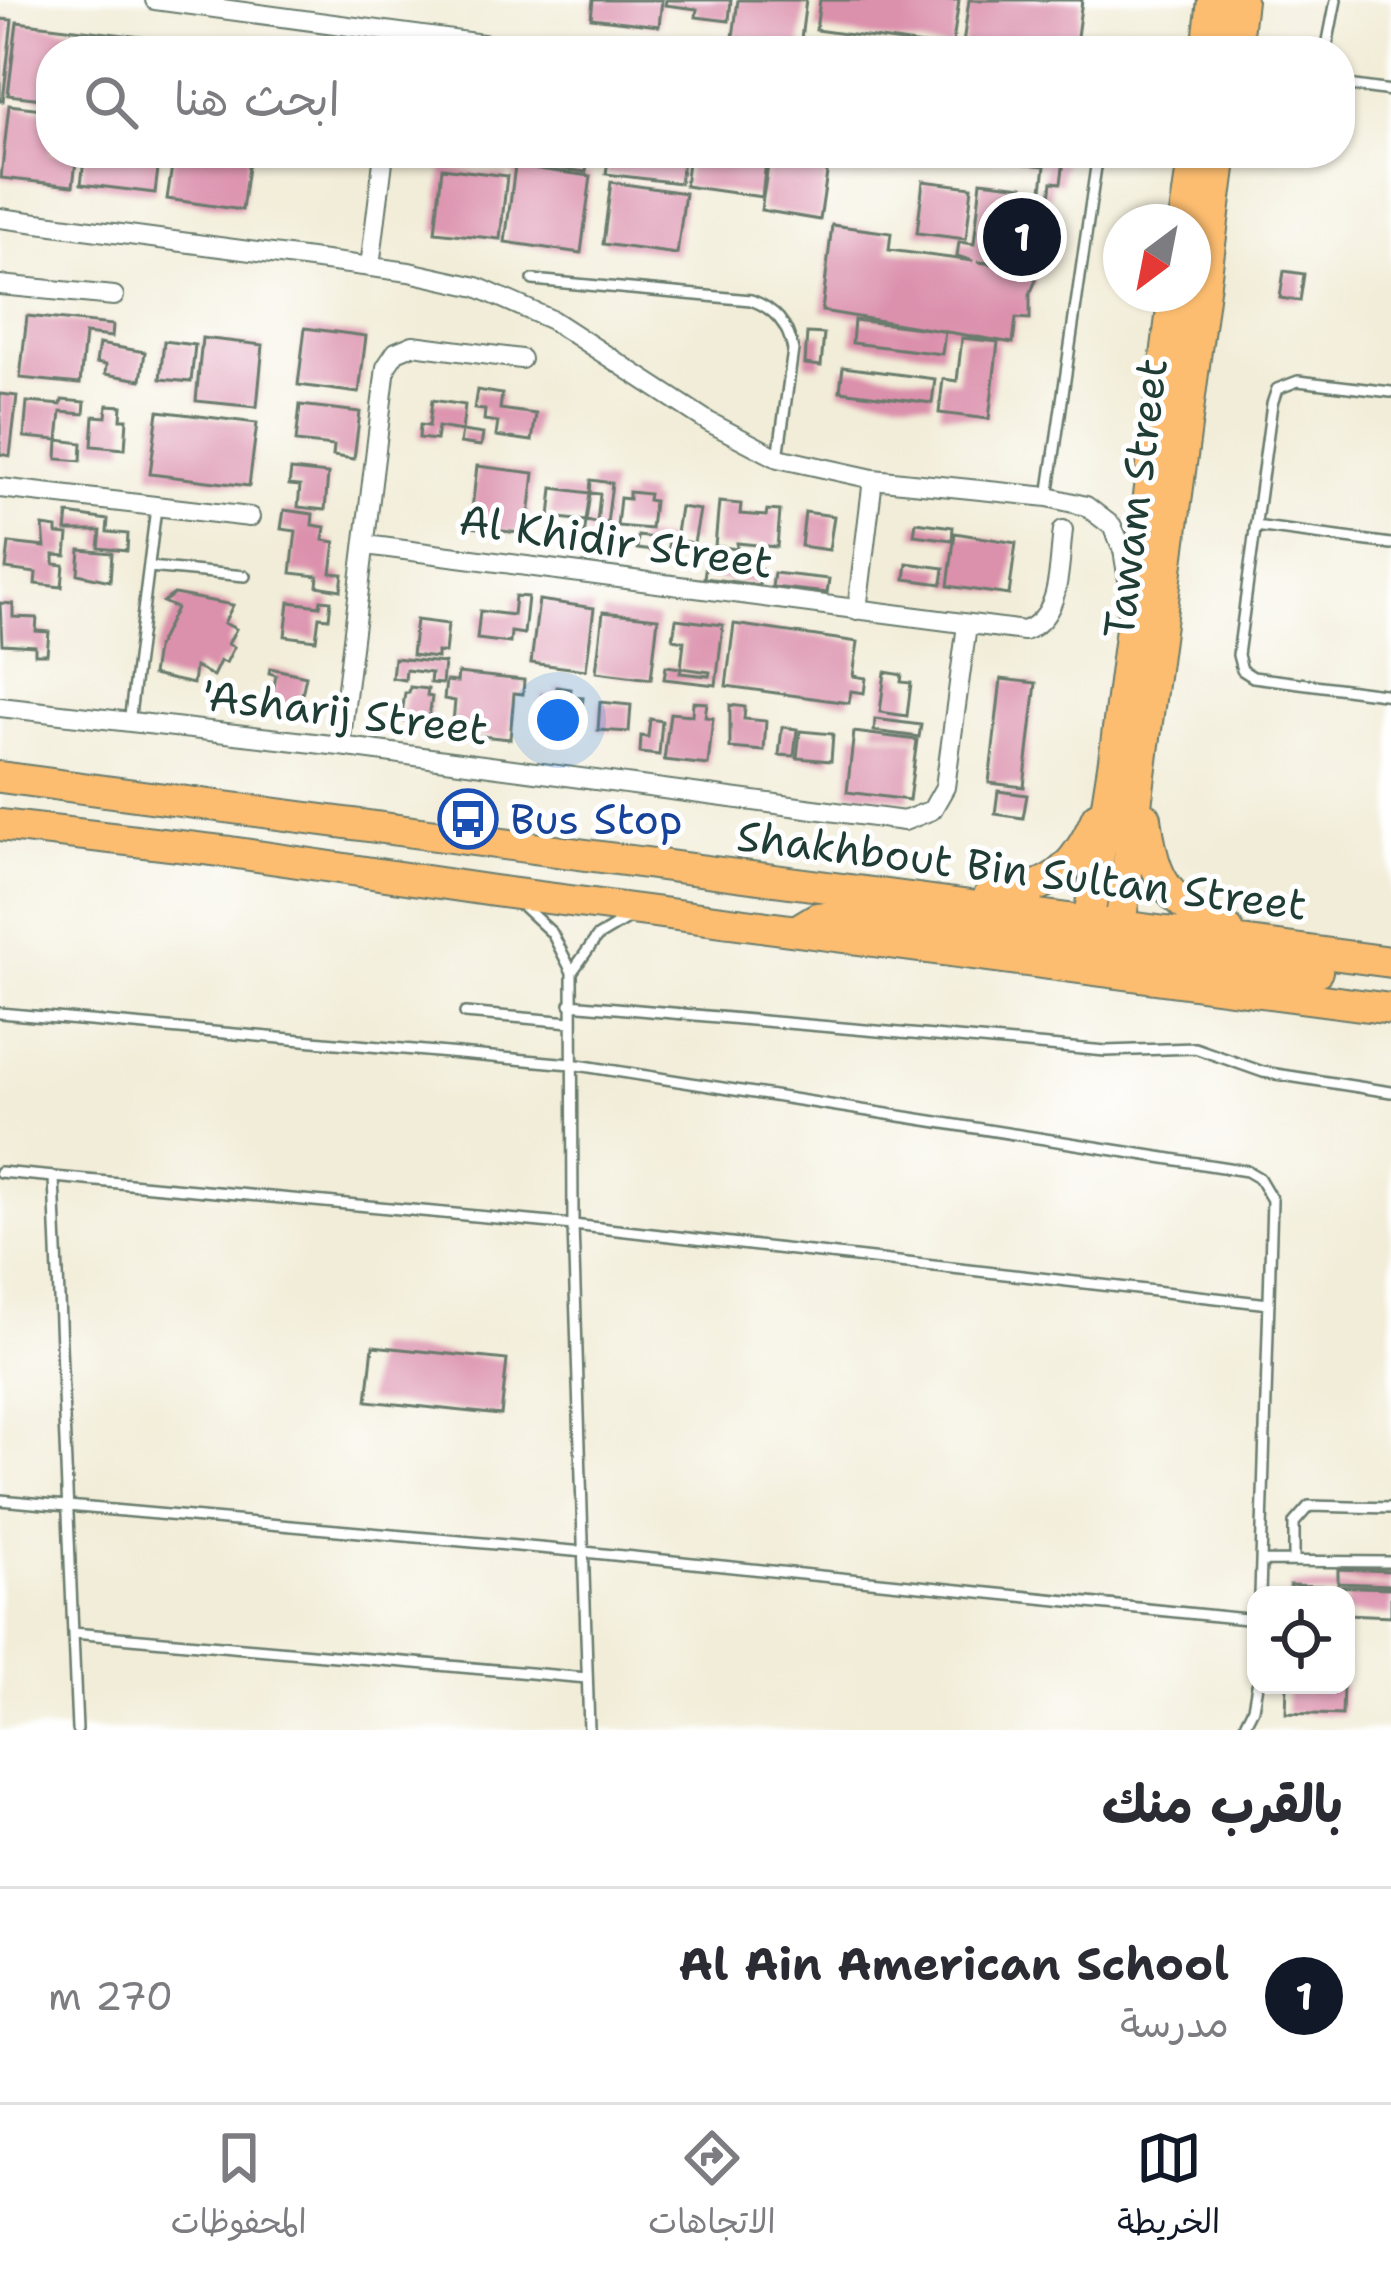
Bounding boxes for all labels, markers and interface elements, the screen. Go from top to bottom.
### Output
search box [36,36,1355,168]
icon: search [78,69,144,135]
text: ابحث هنا [174,69,340,129]
pin: 1 [983,192,1061,282]
north arrow [1103,204,1211,312]
street label: Tawam Street [1090,355,1180,641]
street label: Al Khidir Street [456,491,776,591]
street label: 'Asharij Street [199,667,491,757]
your location [528,690,588,750]
bus stop icon: Bus Stop [437,788,499,850]
place label: Bus Stop [510,791,683,847]
street label: Shakhbout Bin Sultan Street [734,807,1310,933]
map controls [1247,1586,1355,1694]
button: locate [1247,1586,1355,1694]
text: بالقرب منك [1102,1770,1343,1838]
text: Al Ain American School [679,1934,1229,1994]
text: 270 m [48,1970,173,2022]
text: 1 [1295,1970,1313,2022]
text: مدرسة [1120,1997,1229,2049]
tab: المحفوظات [171,2125,307,2251]
tab: الاتجاهات [648,2125,776,2251]
tab: الخريطة [1117,2125,1220,2251]

